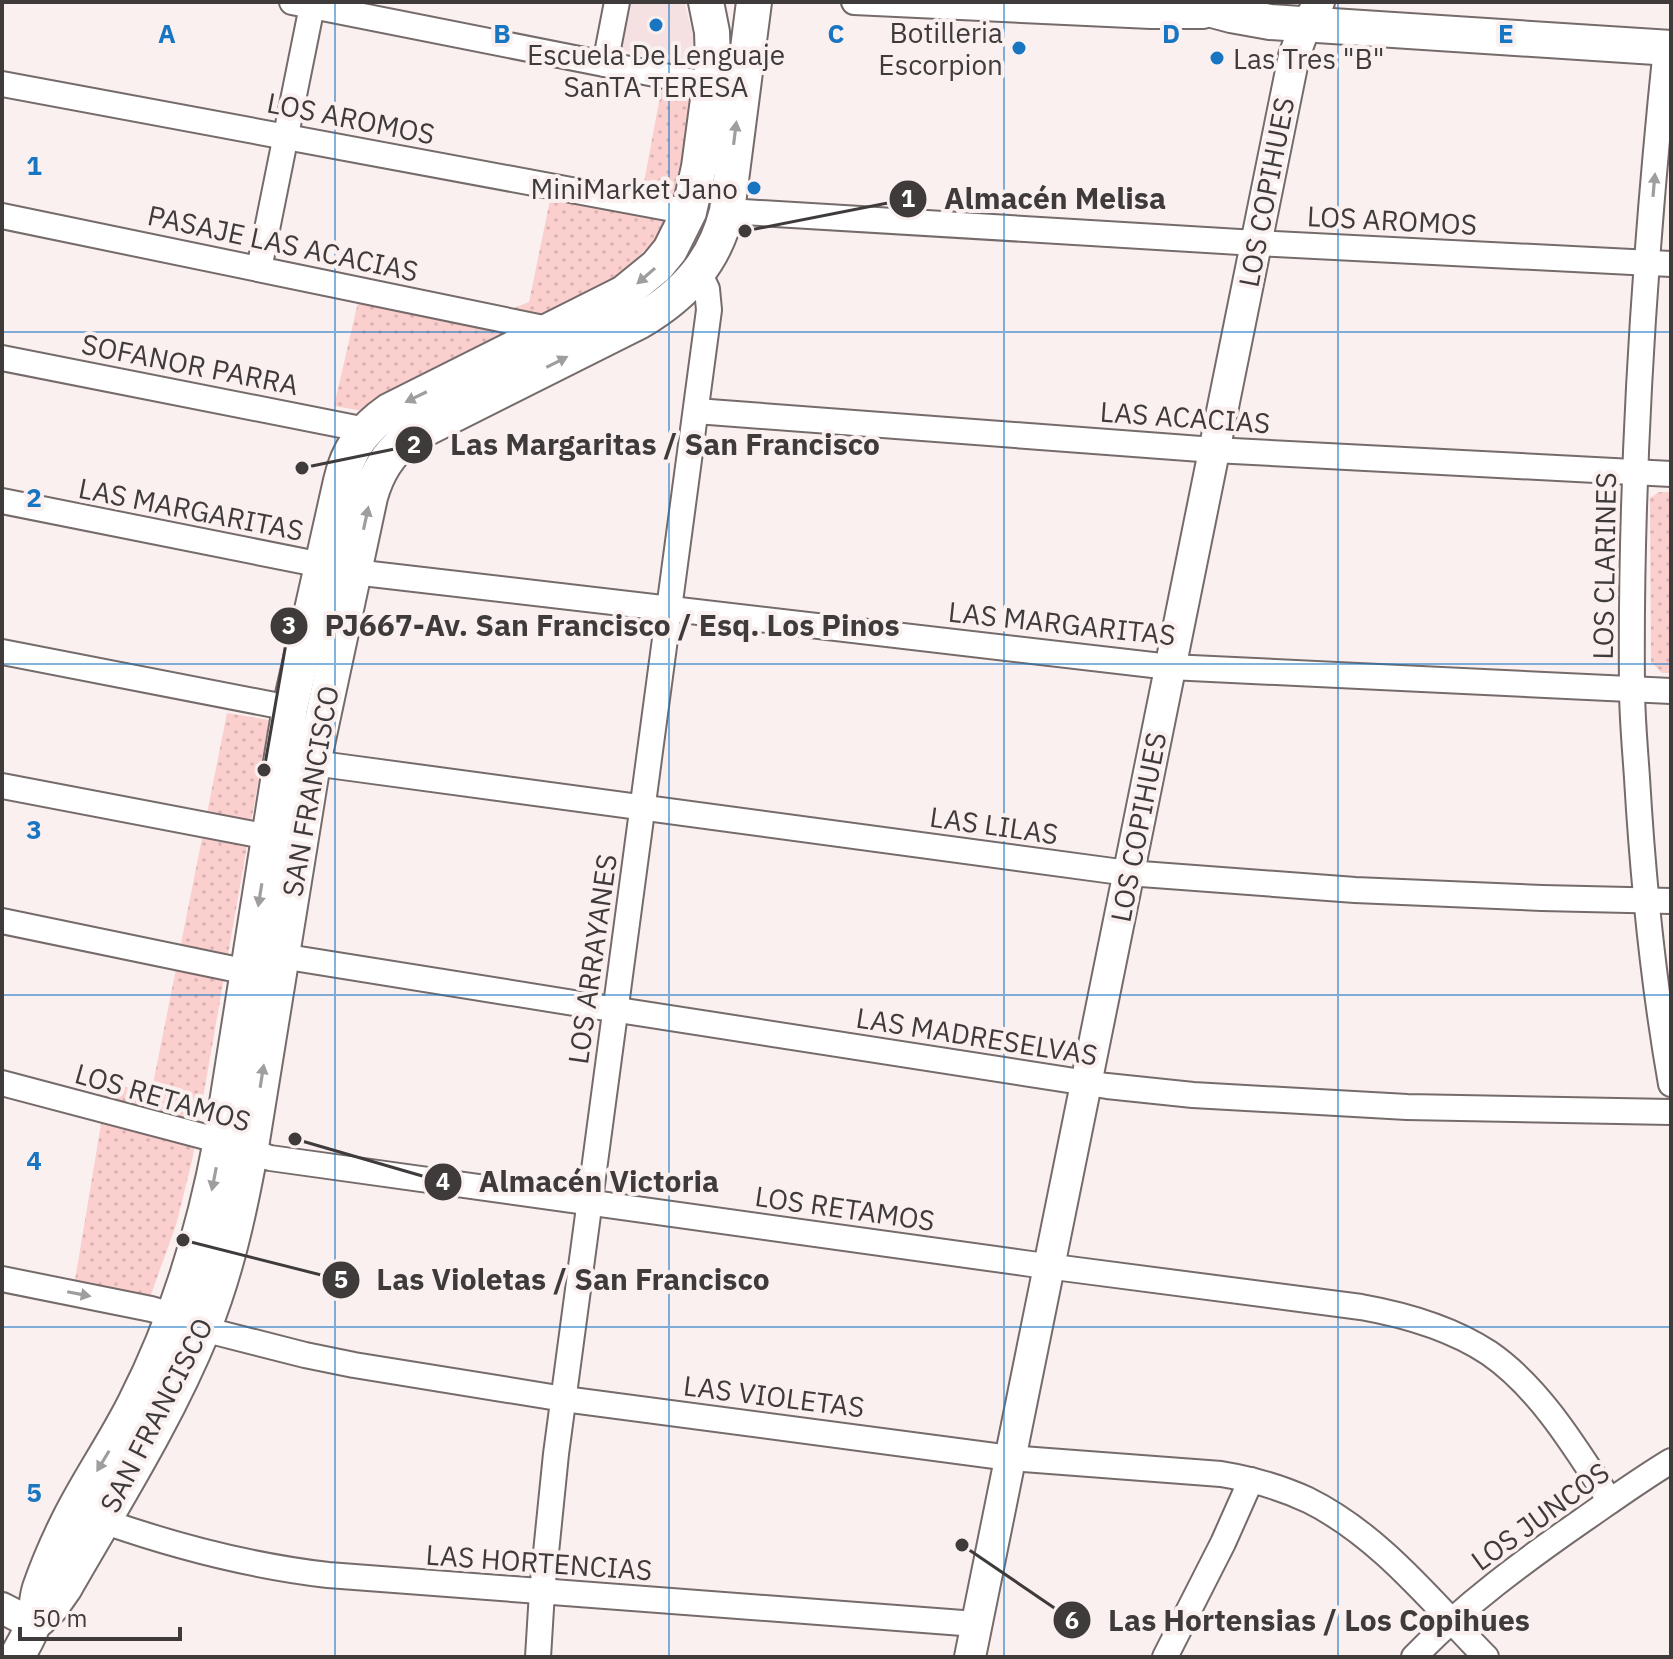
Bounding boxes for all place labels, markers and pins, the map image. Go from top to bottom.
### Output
place label: Botilleria Escorpion [878,14,1003,83]
marker: Escuela De Lenguaje SanTA TERESA [647,16,665,34]
place label: Escuela De Lenguaje SanTA TERESA [527,36,785,105]
marker: Botilleria Escorpion [1010,39,1028,57]
place label: Las Tres "B" [1233,40,1384,77]
marker: Las Tres "B" [1208,49,1226,67]
place label: MiniMarket Jano [530,170,738,207]
callout: Almacén Melisa [888,172,1182,226]
marker: MiniMarket Jano [745,179,763,197]
callout: Las Margaritas / San Francisco [394,418,896,472]
callout: PJ667-Av. San Francisco / Esq. Los Pinos [269,599,916,653]
callout: Almacén Victoria [423,1155,735,1209]
callout: Las Violetas / San Francisco [321,1253,786,1307]
callout: Las Hortensias / Los Copihues [1052,1593,1546,1647]

